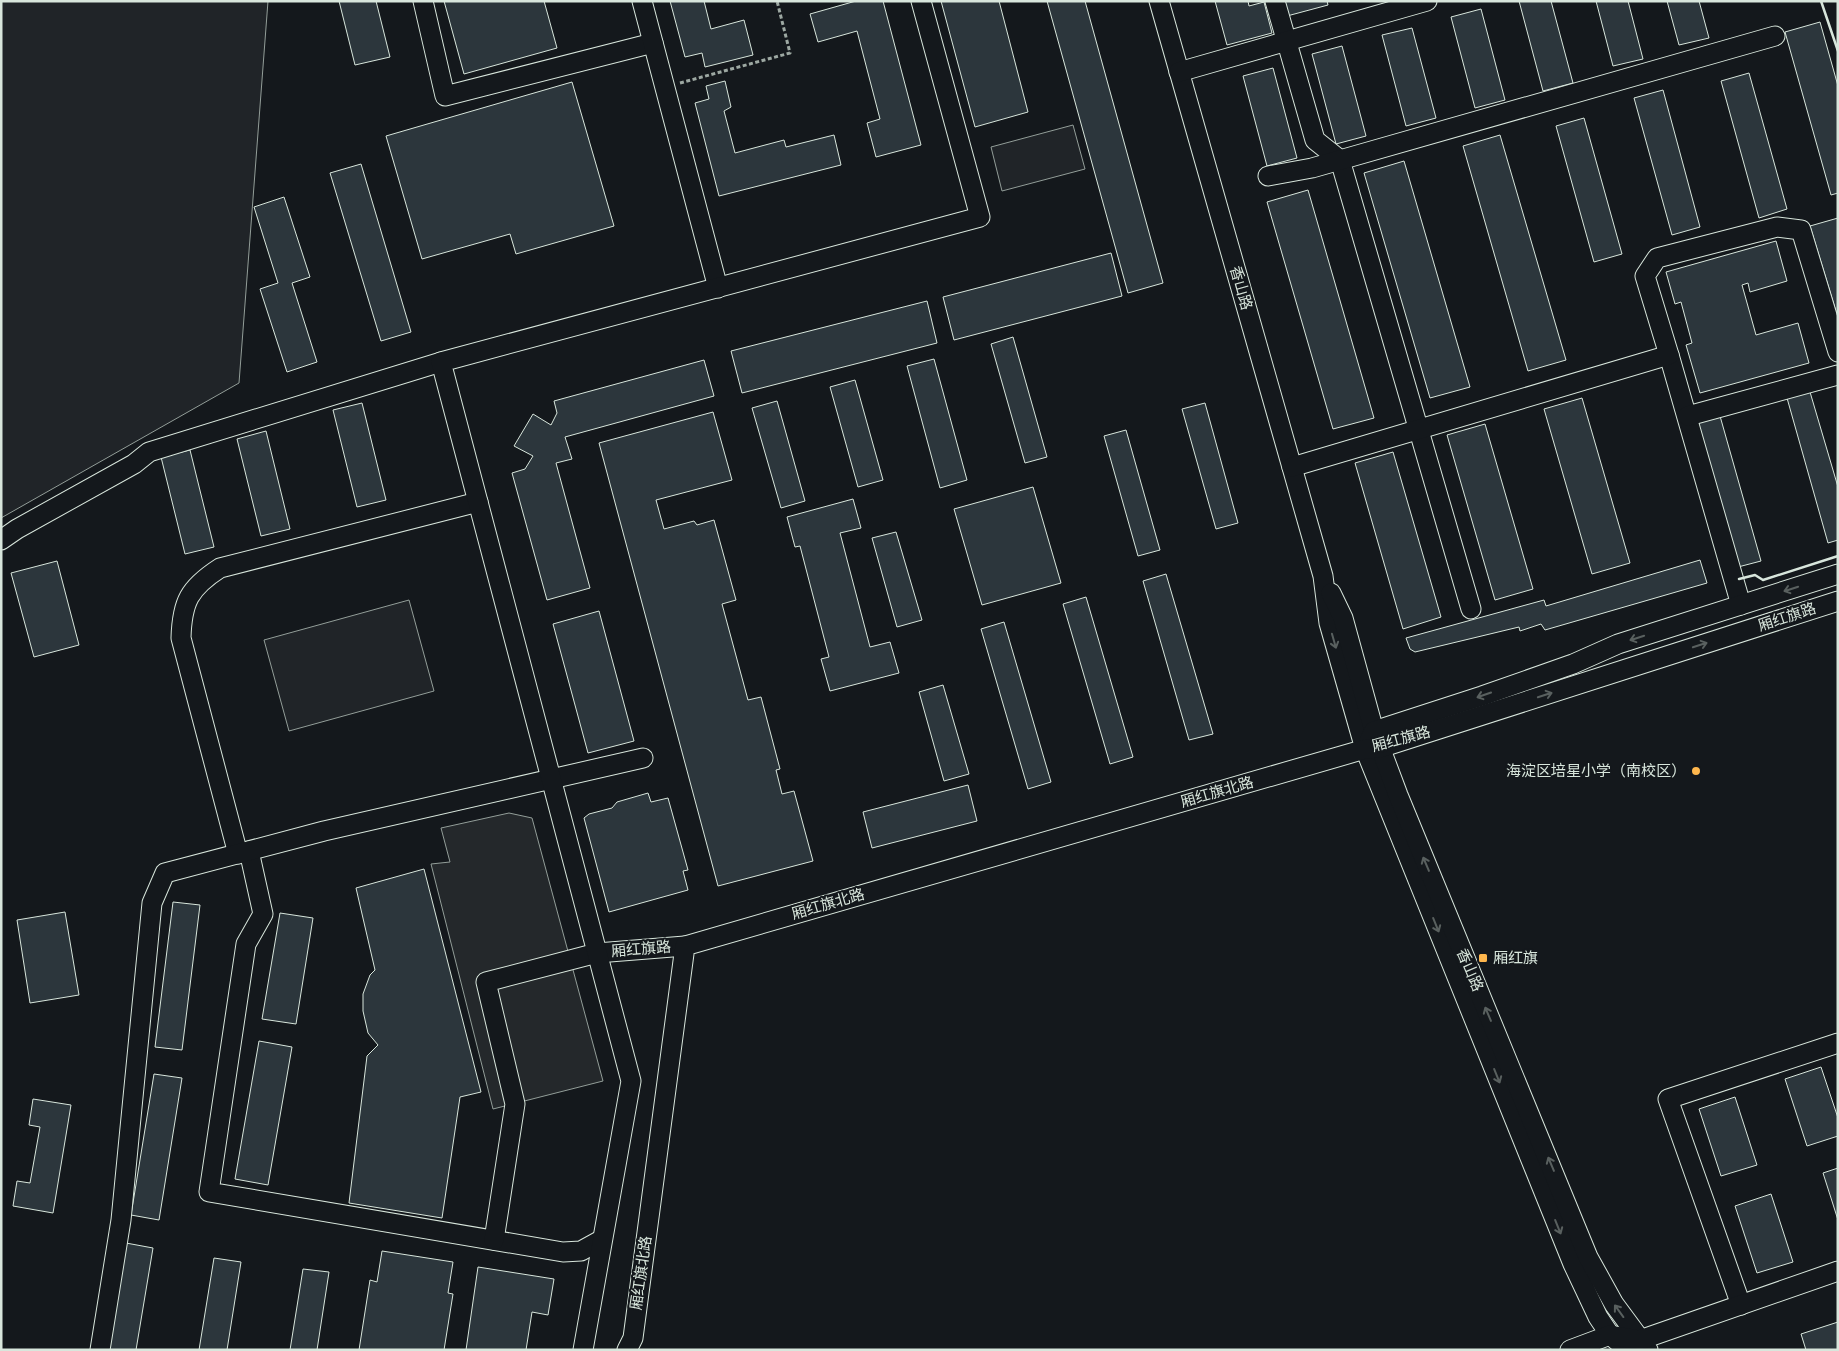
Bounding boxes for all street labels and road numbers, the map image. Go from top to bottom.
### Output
street label: 香山路 [1226,263,1258,312]
street label: 厢红旗路 [1755,597,1818,635]
street label: 厢红旗路 [1369,721,1432,755]
street label: 厢红旗北路 [1178,771,1256,811]
street label: 厢红旗北路 [789,883,867,923]
street label: 厢红旗路 [610,935,672,961]
street label: 香山路 [1453,945,1489,994]
street label: 厢红旗北路 [625,1234,655,1311]

